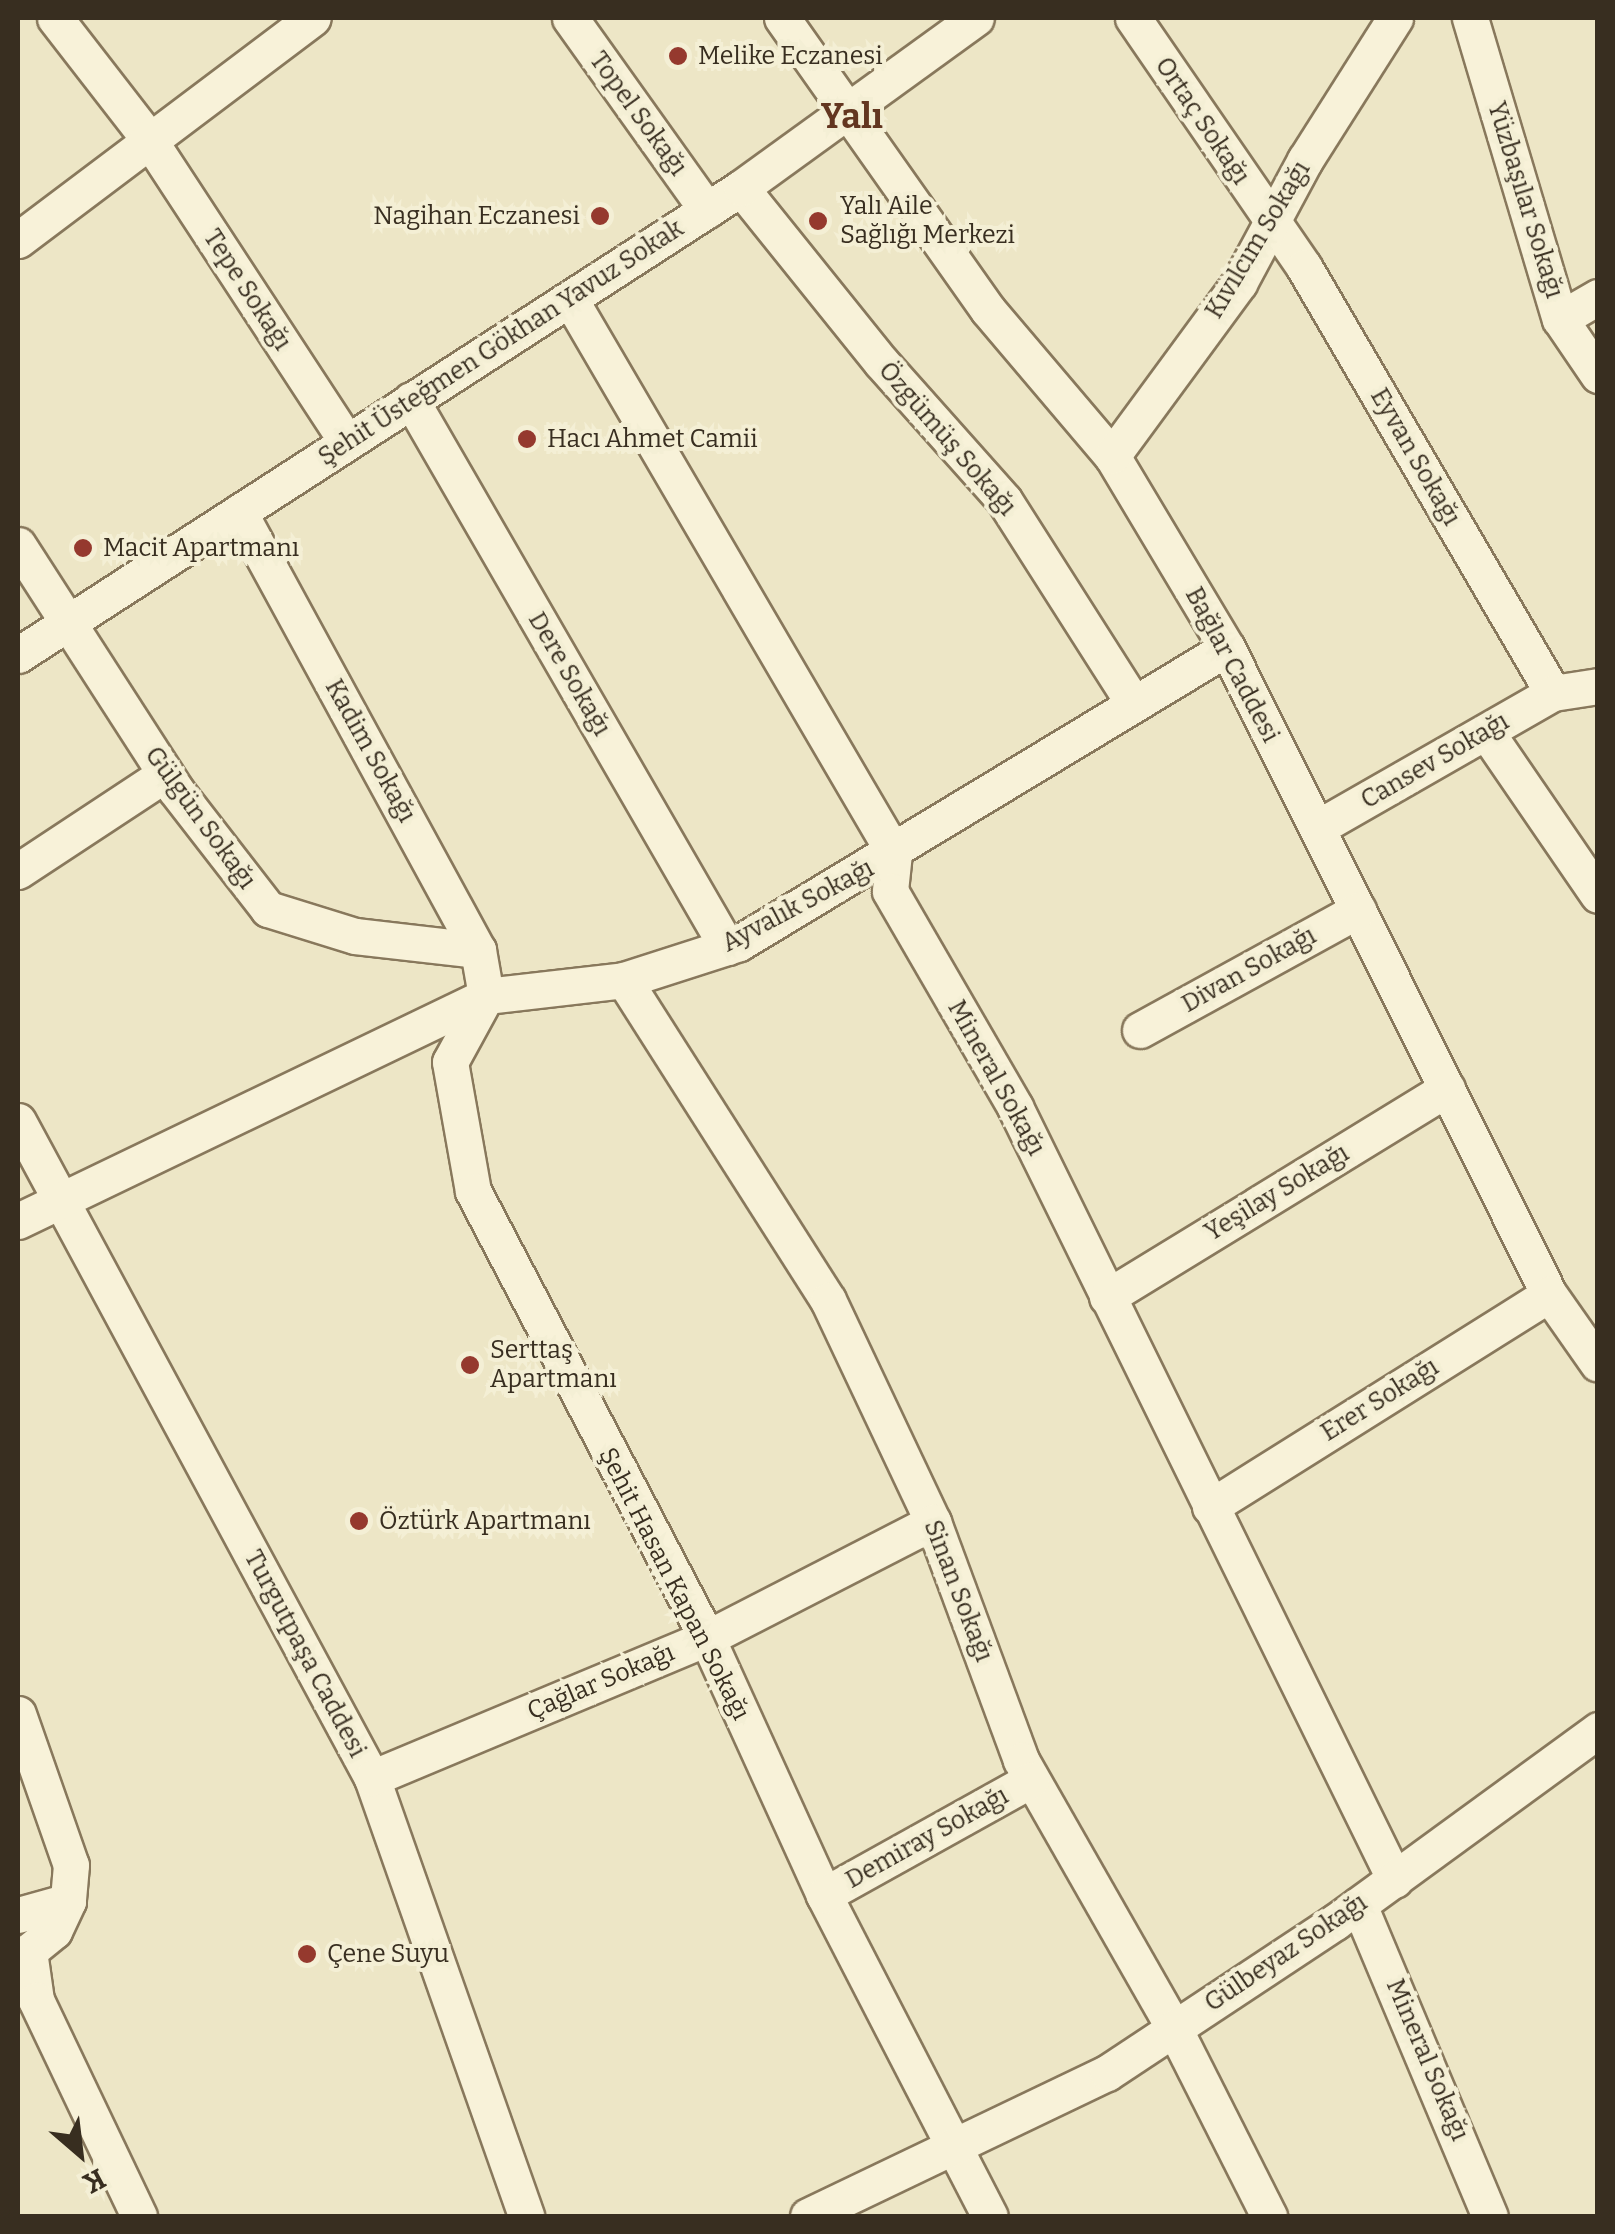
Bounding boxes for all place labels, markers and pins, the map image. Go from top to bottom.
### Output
place label: Melike Eczanesi [698,41,883,71]
marker: Melike Eczanesi [667,45,689,67]
place label: Yalı Aile Sağlığı Merkezi [840,192,1015,251]
place label: Nagihan Eczanesi [373,201,580,231]
marker: Nagihan Eczanesi [589,205,611,227]
marker: Yalı Aile Sağlığı Merkezi [805,208,831,234]
place label: Hacı Ahmet Camii [547,424,758,454]
marker: Hacı Ahmet Camii [516,428,538,450]
place label: Macit Apartmanı [103,533,299,563]
marker: Macit Apartmanı [72,537,94,559]
place label: Serttaş Apartmanı [490,1336,617,1395]
marker: Serttaş Apartmanı [459,1354,481,1376]
place label: Öztürk Apartmanı [379,1506,591,1536]
marker: Öztürk Apartmanı [348,1510,370,1532]
place label: Çene Suyu [327,1939,449,1969]
marker: Çene Suyu [296,1943,318,1965]

